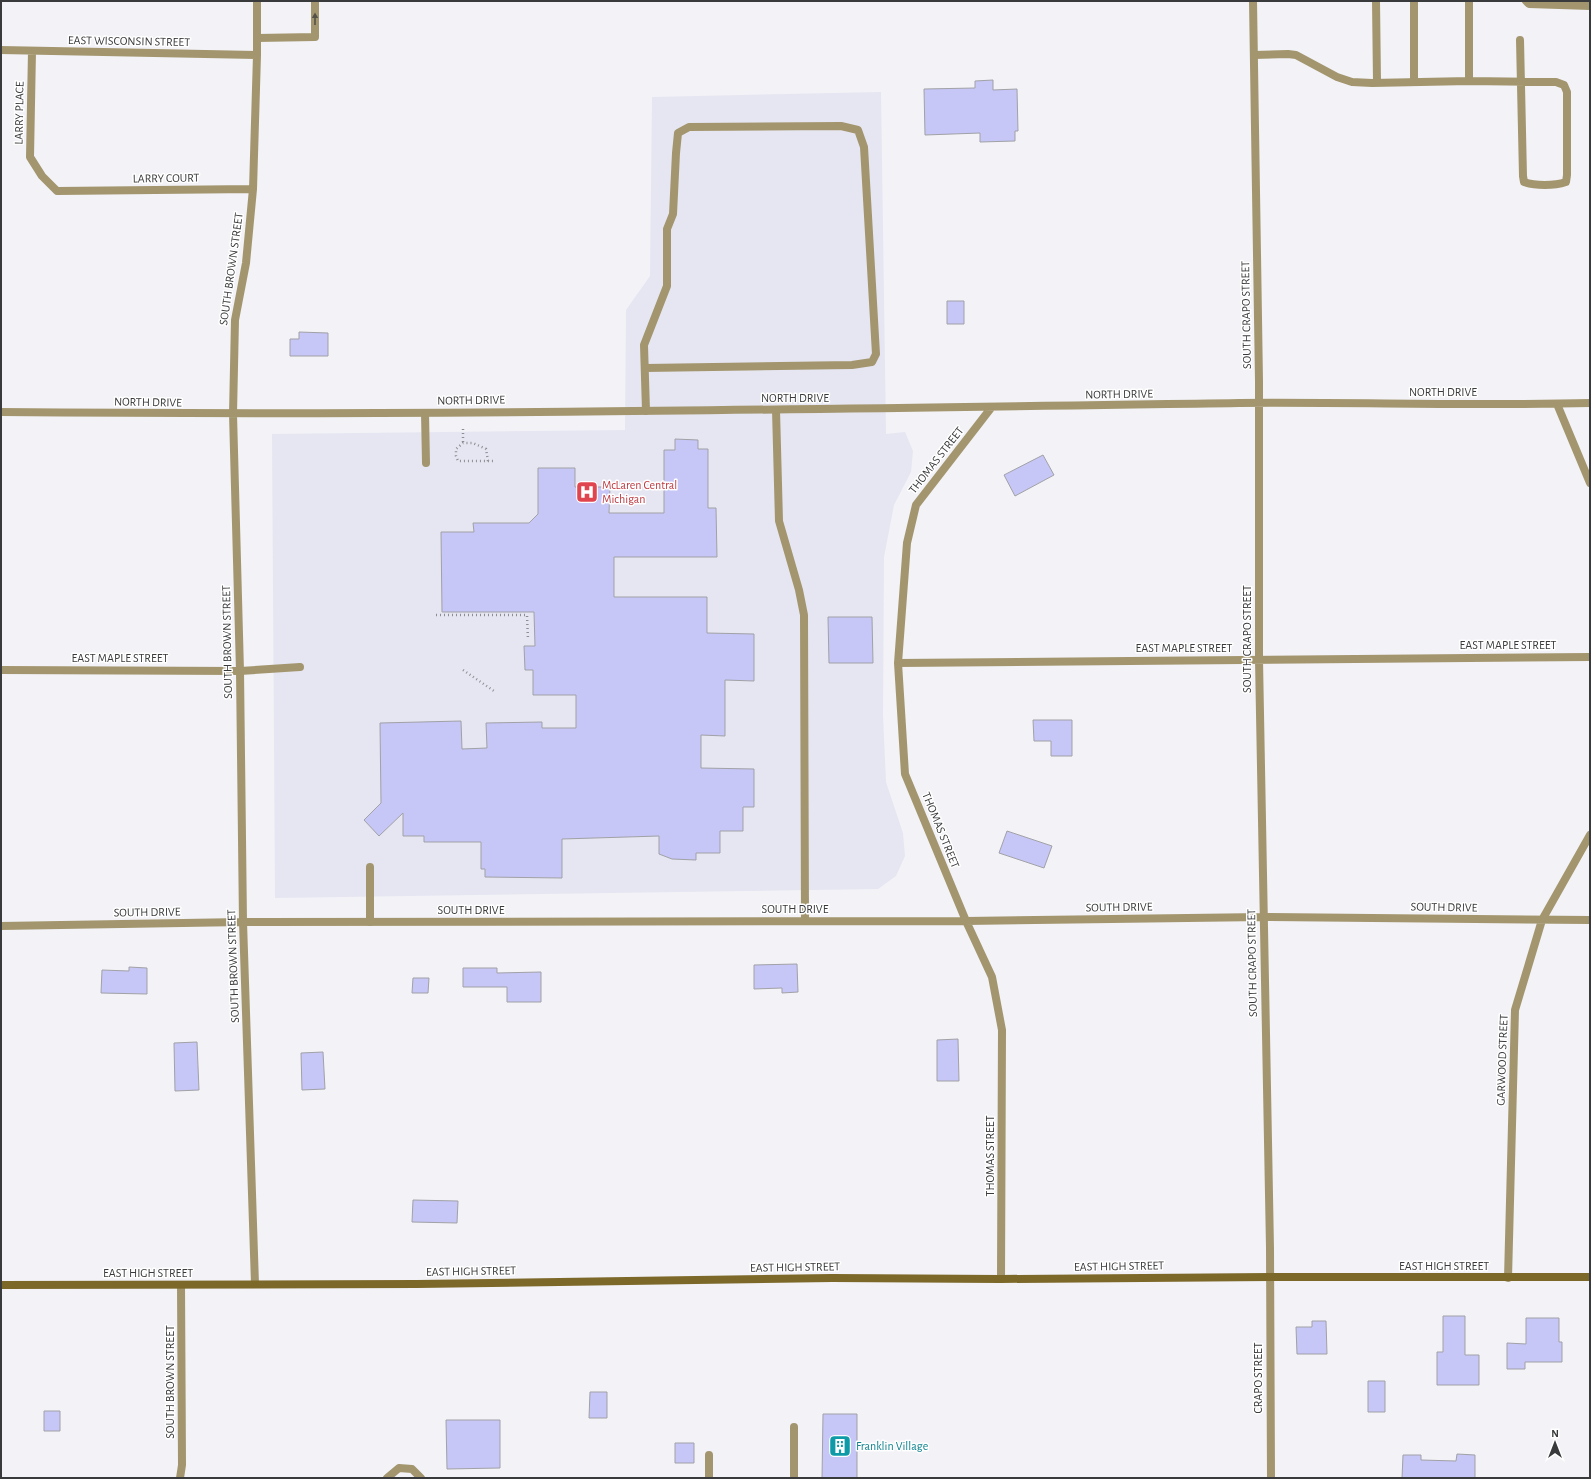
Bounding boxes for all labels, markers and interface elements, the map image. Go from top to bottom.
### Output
one-way arrow [312,12,318,25]
street label: EAST WISCONSIN STREET [68,34,190,48]
street label: LARRY PLACE [12,81,26,145]
street label: LARRY COURT [133,171,200,185]
street label: SOUTH BROWN STREET [217,212,245,326]
street label: SOUTH CRAPO STREET [1239,261,1253,369]
street label: NORTH DRIVE [1409,386,1477,398]
street label: NORTH DRIVE [1085,387,1153,401]
street label: NORTH DRIVE [761,392,829,404]
street label: NORTH DRIVE [437,393,505,407]
street label: NORTH DRIVE [114,395,182,409]
street label: THOMAS STREET [906,424,966,496]
hospital icon: McLaren Central Michigan [574,479,600,505]
place label: McLaren Central Michigan [602,479,677,505]
street label: SOUTH BROWN STREET [220,585,234,699]
street label: SOUTH CRAPO STREET [1241,585,1253,693]
street label: EAST MAPLE STREET [1460,639,1557,651]
street label: EAST MAPLE STREET [1136,642,1233,654]
street label: EAST MAPLE STREET [72,652,169,664]
street label: THOMAS STREET [920,790,962,870]
street label: SOUTH DRIVE [1085,900,1153,914]
street label: SOUTH DRIVE [1410,900,1478,914]
street label: SOUTH DRIVE [762,903,829,915]
street label: SOUTH DRIVE [438,904,505,916]
street label: SOUTH DRIVE [113,905,181,919]
street label: SOUTH BROWN STREET [225,909,241,1023]
street label: SOUTH CRAPO STREET [1245,909,1259,1017]
street label: GARWOOD STREET [1494,1014,1510,1106]
street label: THOMAS STREET [984,1115,996,1197]
street label: EAST HIGH STREET [1074,1259,1164,1273]
street label: EAST HIGH STREET [750,1260,840,1274]
street label: EAST HIGH STREET [1399,1260,1489,1272]
street label: EAST HIGH STREET [426,1264,516,1278]
street label: EAST HIGH STREET [103,1267,193,1279]
street label: SOUTH BROWN STREET [164,1325,176,1439]
street label: CRAPO STREET [1252,1342,1264,1414]
north arrow [1535,1423,1575,1463]
text: N [1551,1428,1559,1439]
building icon: Franklin Village [827,1433,853,1459]
place label: Franklin Village [856,1440,928,1452]

